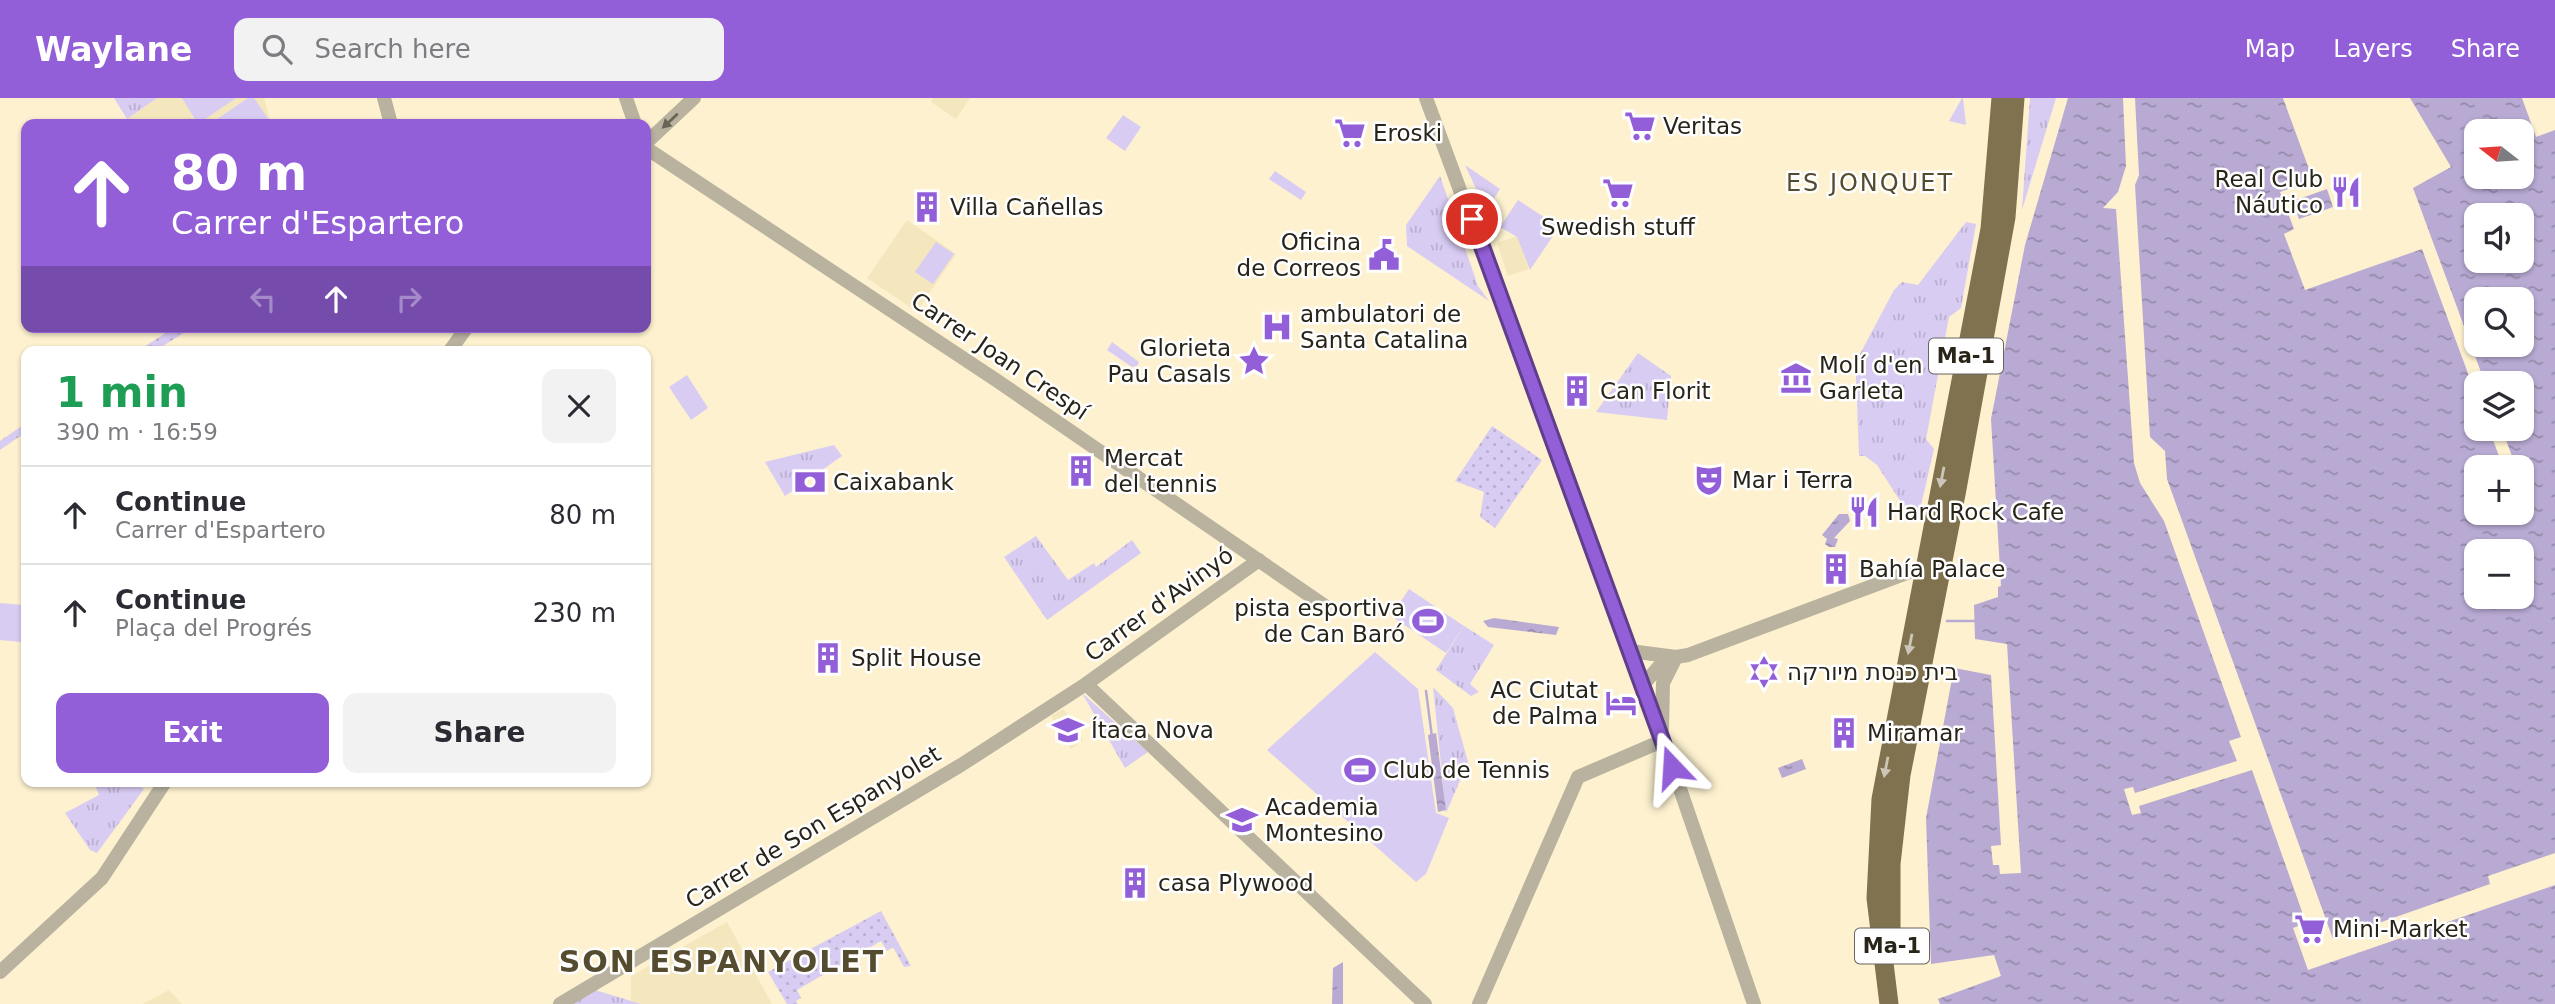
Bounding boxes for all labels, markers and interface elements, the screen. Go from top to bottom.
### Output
search box [234,18,724,81]
text: Waylane [35,30,192,69]
icon: search [258,30,296,68]
text: Search here [314,34,471,64]
text: Map [2245,35,2295,63]
text: Layers [2333,35,2413,63]
text: Share [2451,35,2520,63]
supermarket icon: Veritas [1623,109,1657,143]
one-way arrow [662,112,679,128]
place label: Veritas [1663,113,1742,139]
supermarket icon: Eroski [1333,116,1367,150]
north arrow [2464,119,2534,189]
map controls [2464,119,2534,609]
place label: Eroski [1373,120,1442,146]
text: 80 m [171,145,307,202]
icon: ahead [56,147,147,238]
place label: Real Club Náutico [2214,166,2323,218]
district label: ES JONQUET [1786,169,1954,197]
restaurant icon: Real Club Náutico [2329,175,2363,209]
supermarket icon: Swedish stuff [1601,176,1635,210]
pin [1442,189,1502,249]
building icon: Villa Cañellas [910,190,944,224]
place label: Villa Cañellas [950,194,1104,220]
icon: arrive [1453,200,1491,238]
button: sound [2464,203,2534,273]
text: Carrer d'Espartero [171,204,464,242]
place label: Swedish stuff [1541,214,1696,240]
place label: Oficina de Correos [1237,229,1361,281]
public building icon: Oficina de Correos [1367,238,1401,272]
icon: left [244,280,282,318]
icon: ahead [317,280,355,318]
icon: right [390,280,428,318]
street label: Carrer Joan Crespí [906,287,1094,425]
button: search [2464,287,2534,357]
place label: ambulatori de Santa Catalina [1300,301,1468,353]
hospital icon: ambulatori de Santa Catalina [1260,310,1294,344]
place label: Glorieta Pau Casals [1108,335,1231,387]
road number: Ma-1 [1929,338,2003,374]
place icon: Glorieta Pau Casals [1237,344,1271,378]
place label: Molí d'en Garleta [1819,352,1923,404]
museum icon: Molí d'en Garleta [1779,361,1813,395]
text: 1 min [56,368,188,417]
button: close [542,369,616,443]
button: layers [2464,371,2534,441]
building icon: Can Florit [1560,374,1594,408]
place label: Can Florit [1600,378,1711,404]
text: 390 m · 16:59 [56,419,218,445]
place label: Mercat del tennis [1104,445,1217,497]
building icon: Mercat del tennis [1064,454,1098,488]
button: + [2464,455,2534,525]
theatre icon: Mar i Terra [1692,463,1726,497]
bank icon: Caixabank [793,465,827,499]
one-way arrow [1937,466,1948,488]
place label: Mar i Terra [1732,467,1853,493]
place label: Caixabank [833,469,955,495]
text: Continue [115,487,246,517]
restaurant icon: Hard Rock Cafe [1847,495,1881,529]
icon: ahead [56,496,94,534]
place label: Hard Rock Cafe [1887,499,2064,525]
text: 80 m [549,500,616,530]
text: Carrer d'Espartero [115,517,326,543]
button: − [2464,539,2534,609]
street label: Carrer d'Avinyó [1080,542,1238,666]
building icon: Bahía Palace [1819,552,1853,586]
place label: Bahía Palace [1859,556,2005,582]
text: Continue [115,585,246,615]
icon: ahead [56,594,94,632]
place label: pista esportiva de Can Baró [1234,595,1405,647]
text: 230 m [533,598,616,628]
sports icon: pista esportiva de Can Baró [1411,604,1445,638]
text: Plaça del Progrés [115,615,312,641]
one-way arrow [1904,633,1915,655]
building icon: Split House [811,641,845,675]
place label: Split House [851,645,981,671]
synagogue icon: בית כנסת מיורקה [1747,655,1781,689]
place label: בית כנסת מיורקה [1787,659,1958,685]
place label: AC Ciutat de Palma [1490,677,1598,729]
hotel icon: AC Ciutat de Palma [1604,686,1638,720]
button: Exit [56,693,329,773]
button: Share [343,693,616,773]
school or university icon: Ítaca Nova [1051,713,1085,747]
place label: Ítaca Nova [1091,716,1214,743]
building icon: Miramar [1827,716,1861,750]
place label: Miramar [1867,720,1963,746]
position arrow [1635,730,1709,804]
street label: Carrer de Son Espanyolet [681,740,945,914]
sports icon: Club de Tennis [1343,753,1377,787]
place label: Club de Tennis [1383,757,1550,783]
one-way arrow [1880,757,1891,779]
place label: Academia Montesino [1265,794,1384,846]
school or university icon: Academia Montesino [1225,803,1259,837]
building icon: casa Plywood [1118,866,1152,900]
place label: casa Plywood [1158,870,1314,896]
supermarket icon: Mini-Market [2293,912,2327,946]
place label: Mini-Market [2333,916,2468,942]
road number: Ma-1 [1855,928,1929,964]
district label: SON ESPANYOLET [559,944,885,979]

